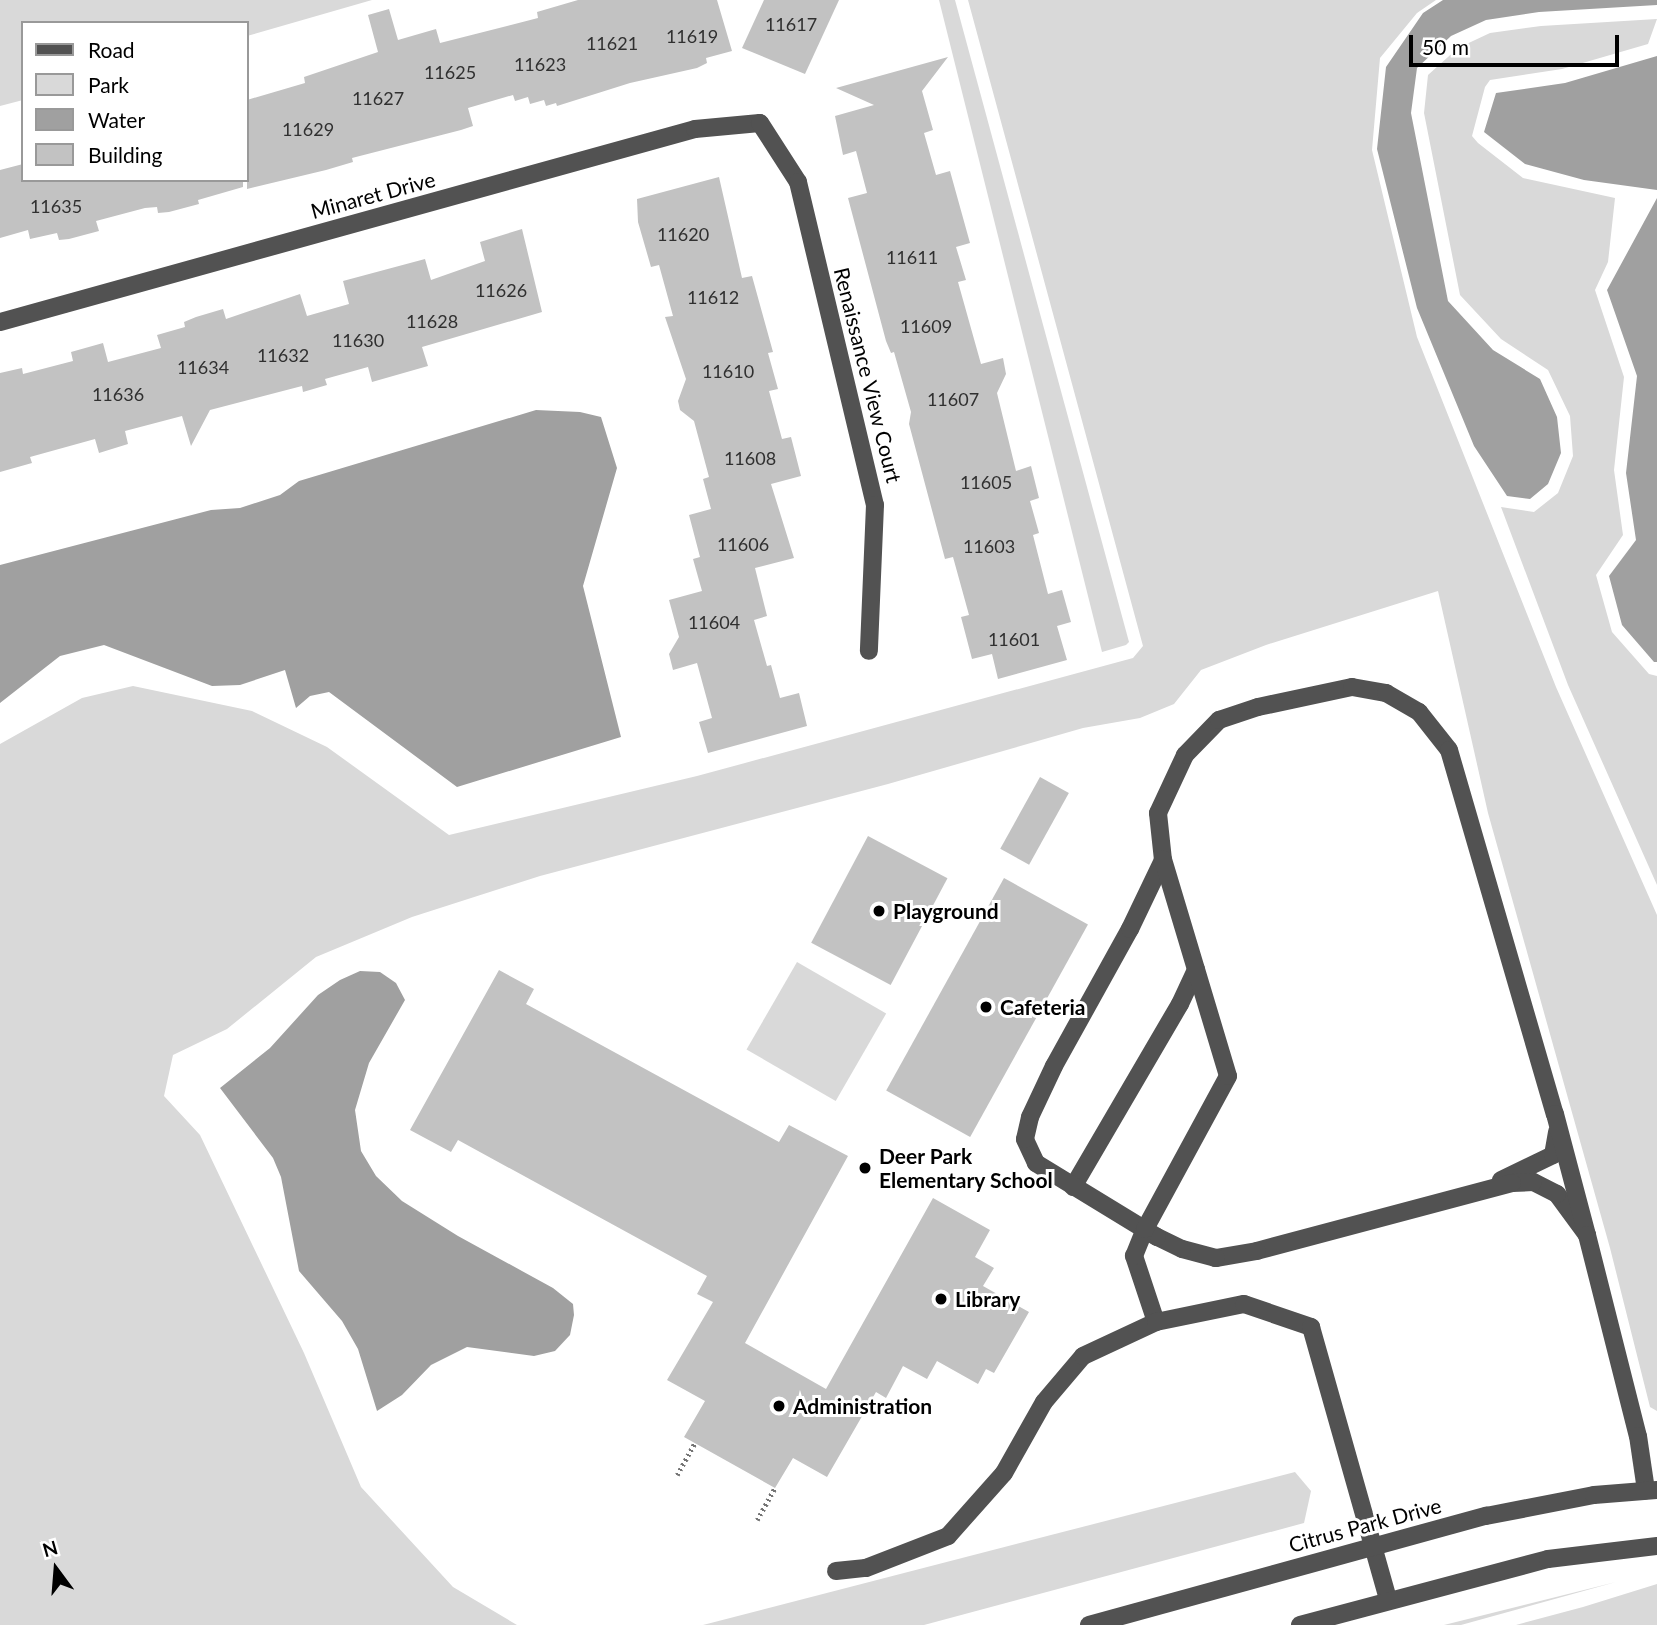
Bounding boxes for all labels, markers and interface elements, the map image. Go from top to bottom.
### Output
house number: 11617 [765,13,817,35]
legend [21,21,248,182]
scale bar [1412,21,1622,65]
house number: 11619 [666,25,718,47]
house number: 11621 [586,32,638,54]
text: 50 m [1422,34,1469,59]
text: Road [88,37,135,62]
house number: 11623 [514,53,566,75]
house number: 11625 [424,61,476,83]
text: Park [88,72,129,97]
house number: 11627 [352,87,404,109]
text: Water [88,107,145,132]
house number: 11629 [282,118,334,140]
text: Building [88,142,163,167]
street label: Minaret Drive [308,166,438,224]
house number: 11635 [30,195,82,217]
house number: 11620 [657,223,709,245]
house number: 11611 [886,246,938,268]
street label: Renaissance View Court [829,264,907,486]
house number: 11626 [475,279,527,301]
house number: 11612 [687,286,739,308]
house number: 11628 [406,310,458,332]
house number: 11609 [900,315,952,337]
house number: 11630 [332,329,384,351]
house number: 11632 [257,344,309,366]
house number: 11634 [177,356,229,378]
house number: 11610 [702,360,754,382]
house number: 11636 [92,383,144,405]
house number: 11607 [927,388,979,410]
house number: 11608 [724,447,776,469]
house number: 11605 [960,471,1012,493]
house number: 11606 [717,533,769,555]
house number: 11603 [963,535,1015,557]
house number: 11604 [688,611,740,633]
house number: 11601 [988,628,1040,650]
place label: Playground [893,898,999,924]
marker: Playground [871,903,887,919]
place label: Cafeteria [1000,994,1085,1020]
marker: Cafeteria [978,999,994,1015]
place label: Deer Park Elementary School [879,1143,1053,1193]
marker: Deer Park Elementary School [857,1160,873,1176]
place label: Library [955,1286,1020,1312]
marker: Library [933,1291,949,1307]
place label: Administration [793,1393,932,1419]
marker: Administration [771,1398,787,1414]
street label: Citrus Park Drive [1286,1493,1444,1557]
north arrow [21,1534,91,1604]
text: N [40,1535,60,1561]

